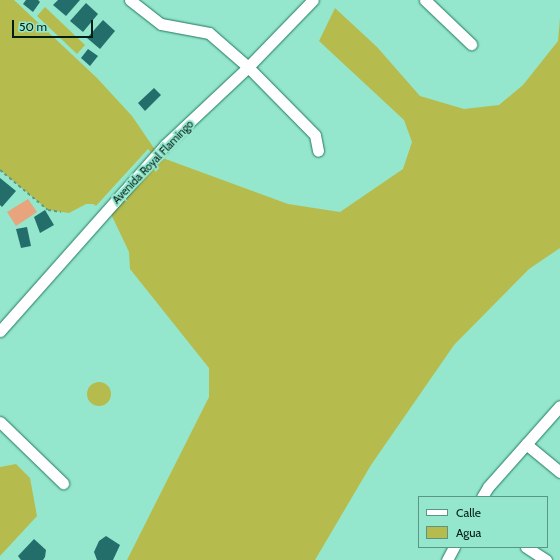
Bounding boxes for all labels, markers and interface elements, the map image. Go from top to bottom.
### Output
scale bar [14,12,95,38]
text: 50 m [19,19,47,34]
street label: Avenida Royal Flamingo [110,117,196,207]
legend [418,496,548,548]
text: Calle [456,505,481,520]
text: Agua [456,525,481,540]

